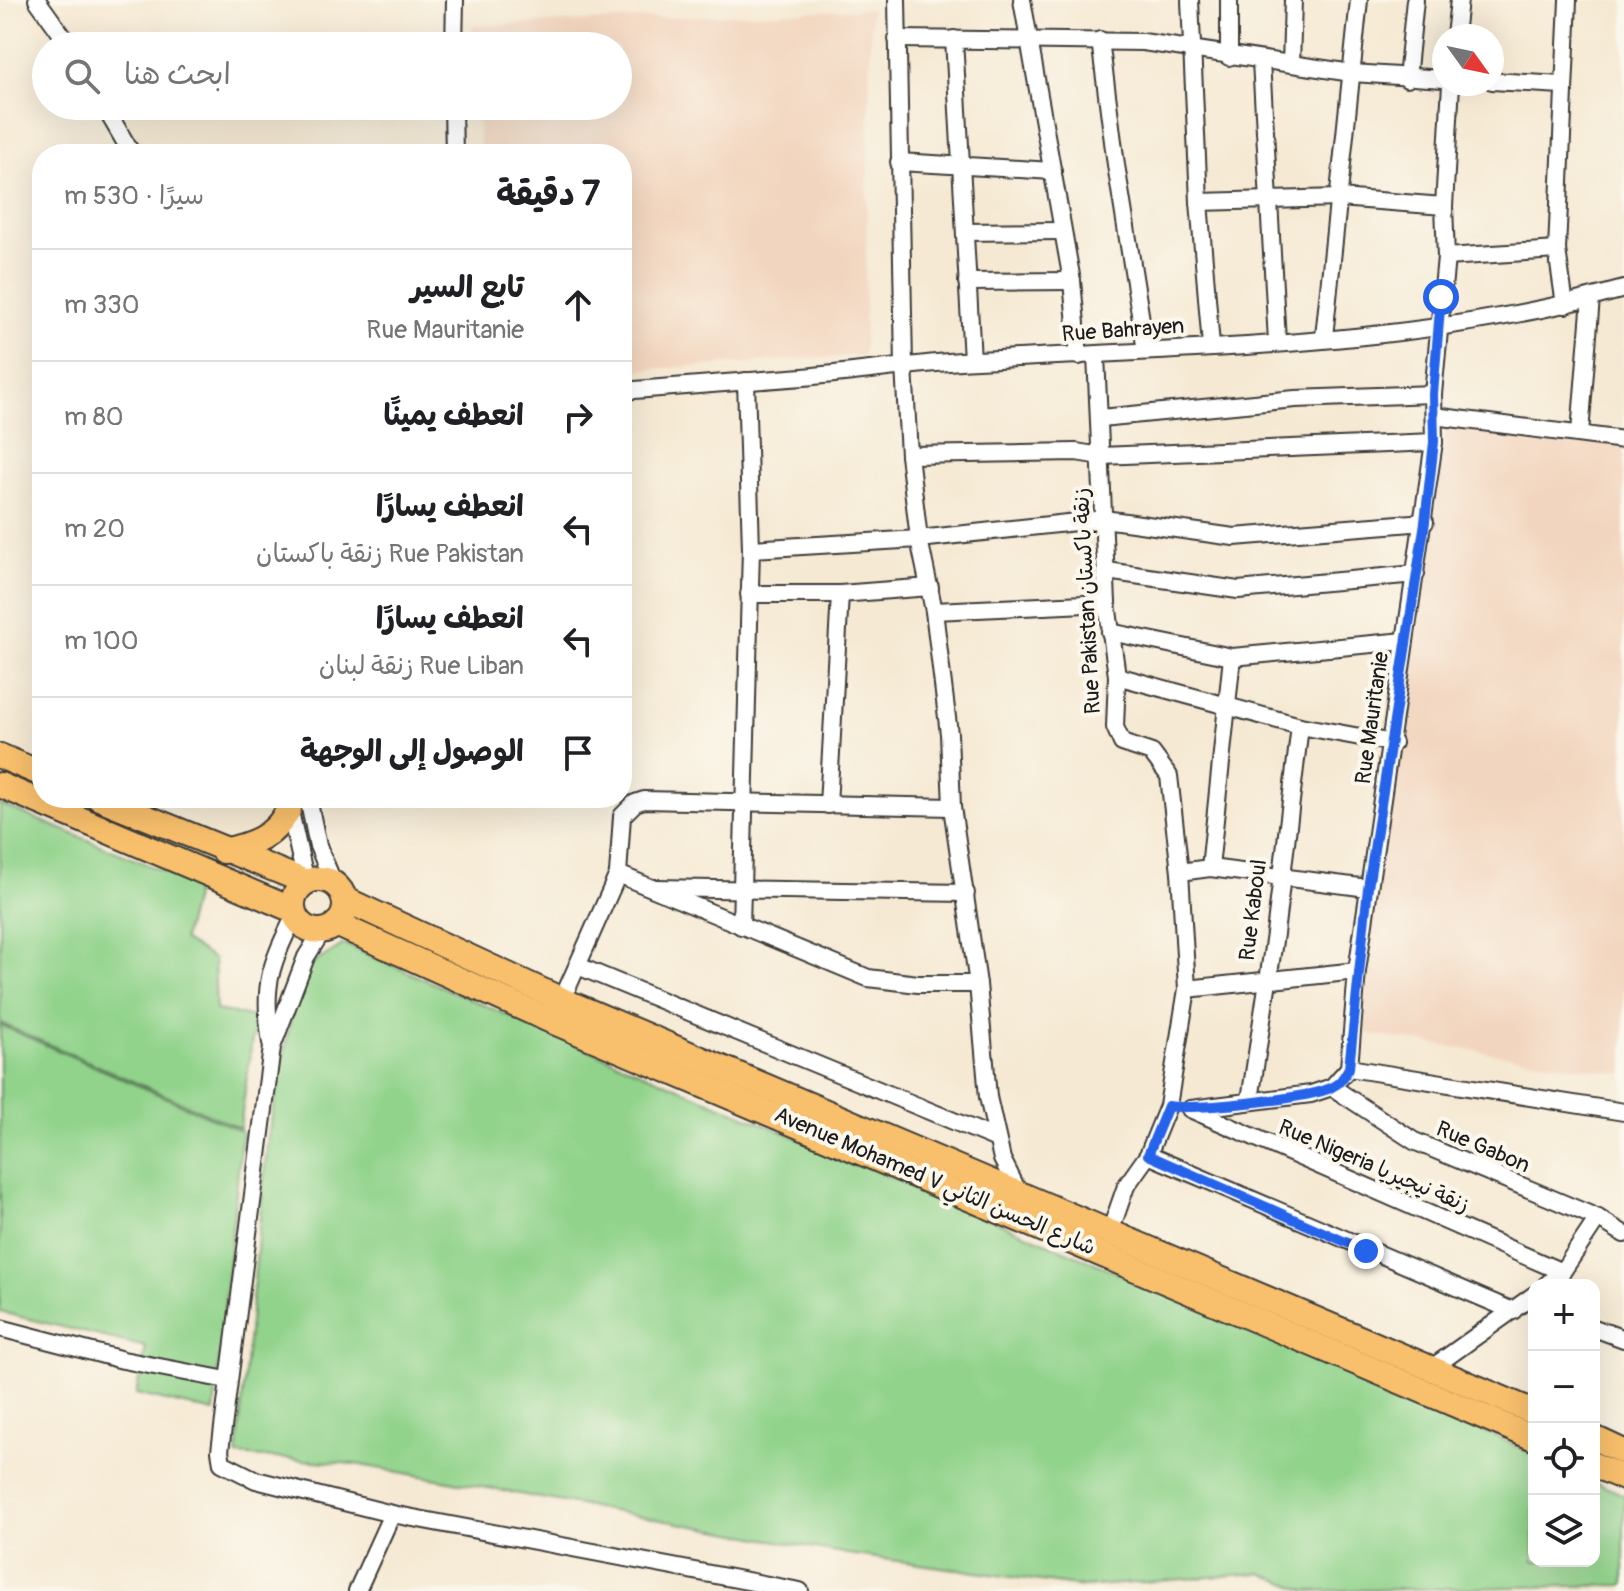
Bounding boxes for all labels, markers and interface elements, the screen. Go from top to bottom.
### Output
north arrow [1432,24,1504,96]
search box [32,32,632,120]
icon: search [60,54,104,98]
text: ابحث هنا [124,56,231,93]
text: 7 دقيقة [496,173,600,216]
text: سيرًا · 530 m [64,180,204,212]
text: تابع السير [411,269,524,306]
route start [1423,279,1459,315]
icon: ahead [556,283,600,327]
text: 330 m [64,289,140,321]
street label: Rue Bahrayen [1061,312,1185,348]
text: Rue Mauritanie [366,314,524,346]
icon: right [556,395,600,439]
text: انعطف يمينًا [384,397,524,434]
text: 80 m [64,401,124,433]
street label: Rue Pakistan زنقة باكستان [1067,487,1107,715]
text: انعطف يسارًا [376,488,524,525]
icon: left [556,507,600,551]
text: 20 m [64,513,125,545]
text: Rue Pakistan زنقة باكستان [256,538,524,570]
text: انعطف يسارًا [376,600,524,637]
icon: left [556,619,600,663]
text: 100 m [64,625,138,657]
text: Rue Liban زنقة لبنان [319,650,524,682]
street label: Rue Mauritanie [1349,650,1395,786]
icon: arrive [556,731,600,775]
text: الوصول إلى الوجهة [300,733,524,770]
street label: Rue Kaboul [1233,858,1273,962]
street label: Avenue Mohamed V شارع الحسن الثاني [768,1100,1100,1266]
street label: Rue Nigeria زنقة نيجيريا [1274,1113,1474,1219]
street label: Rue Gabon [1432,1115,1534,1179]
route end [1348,1233,1384,1269]
map controls [1528,1279,1600,1567]
button: + [1528,1279,1600,1351]
button: − [1528,1351,1600,1423]
button: locate [1528,1423,1600,1495]
button: layers [1528,1495,1600,1567]

